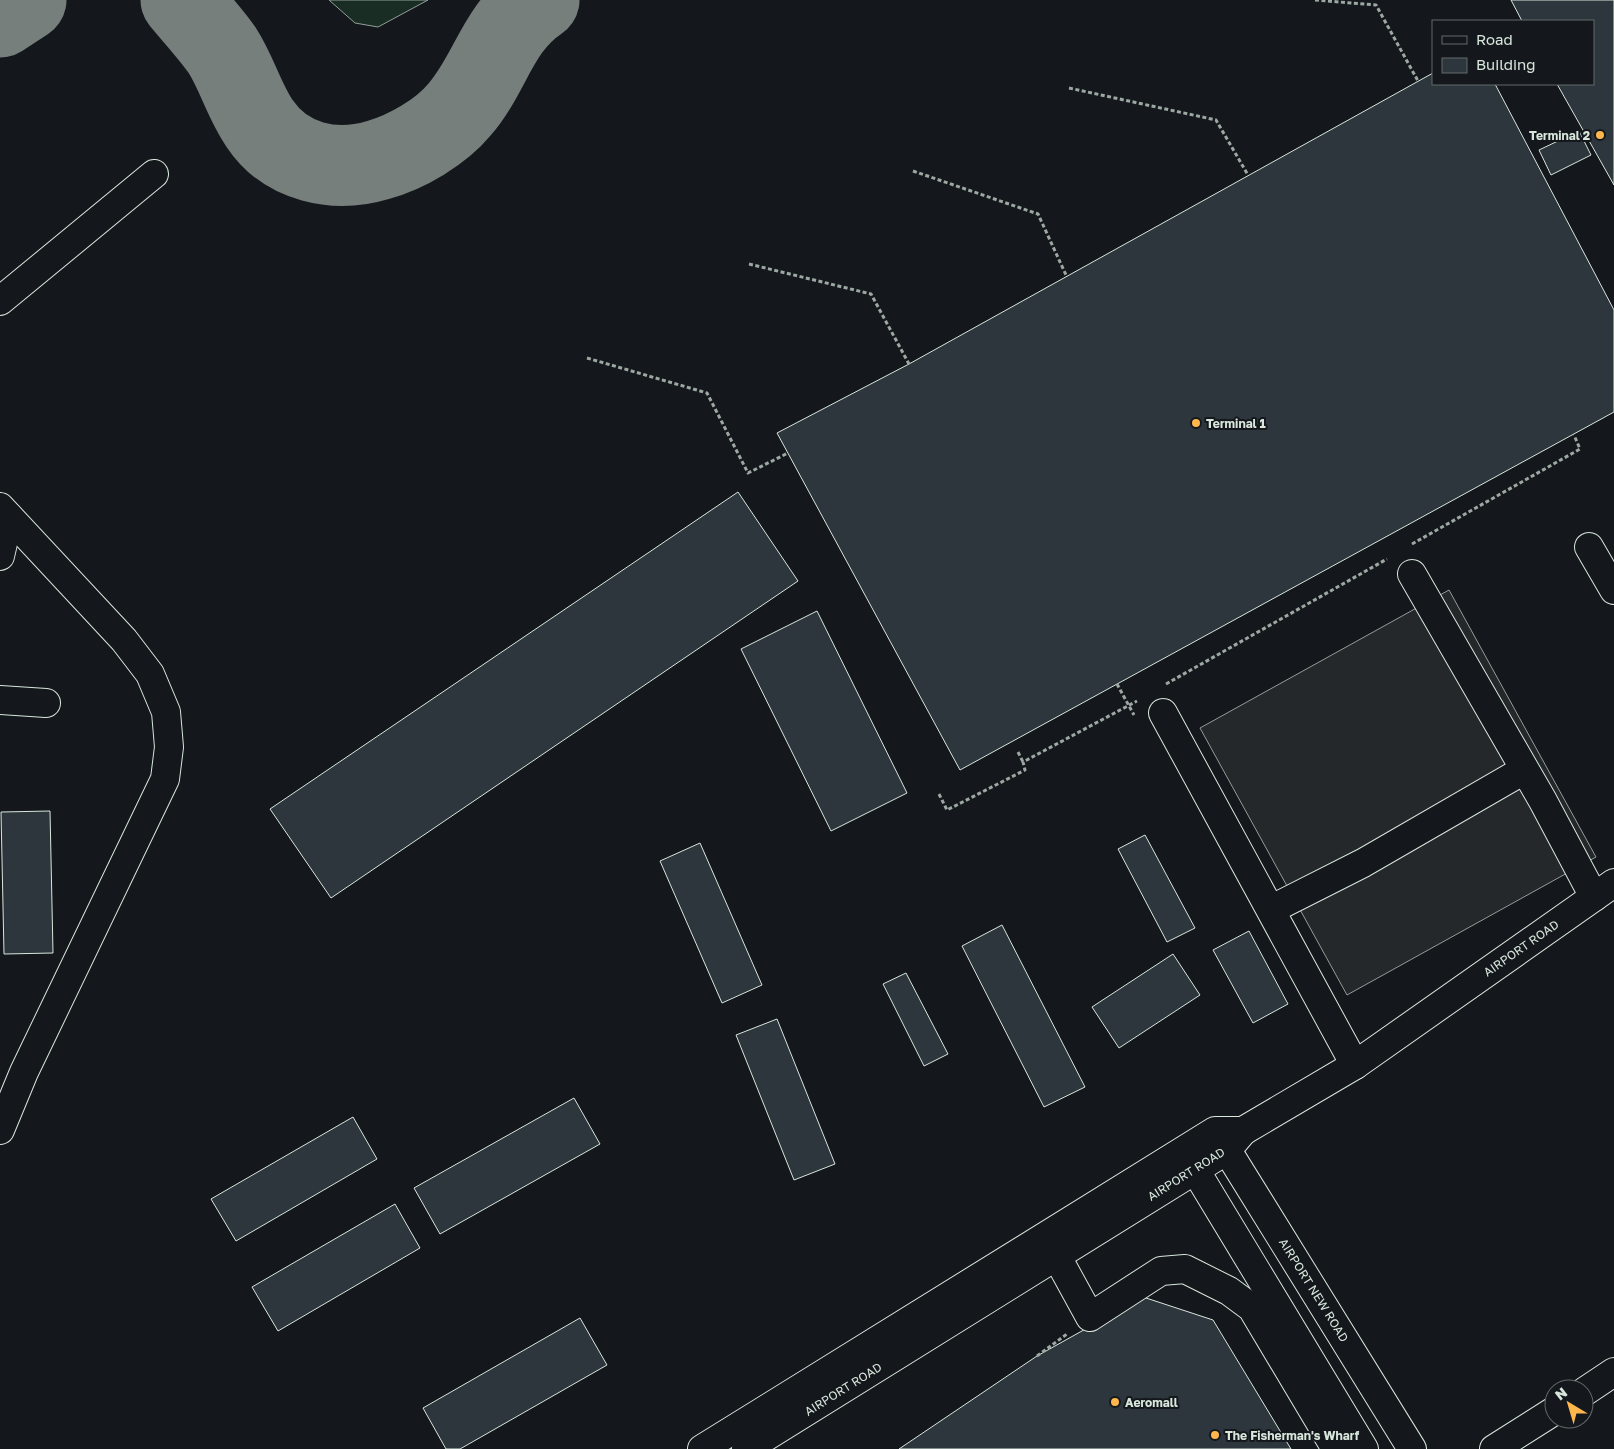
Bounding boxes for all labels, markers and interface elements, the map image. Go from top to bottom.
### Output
legend [1432,20,1594,85]
text: Road [1476,30,1513,48]
text: Building [1476,55,1536,73]
place label: Terminal 2 [1529,128,1590,143]
marker: Terminal 2 [1594,129,1606,141]
place label: Terminal 1 [1206,416,1266,431]
marker: Terminal 1 [1190,417,1202,429]
street label: AIRPORT ROAD [1480,916,1562,980]
street label: AIRPORT ROAD [1145,1144,1227,1204]
street label: AIRPORT NEW ROAD [1276,1235,1352,1345]
street label: AIRPORT ROAD [802,1359,884,1419]
north arrow [1544,1379,1594,1429]
text: N [1551,1383,1570,1403]
place label: Aeromall [1125,1395,1178,1410]
marker: Aeromall [1109,1396,1121,1408]
place label: The Fisherman's Wharf [1225,1428,1360,1443]
marker: The Fisherman's Wharf [1209,1429,1221,1441]

